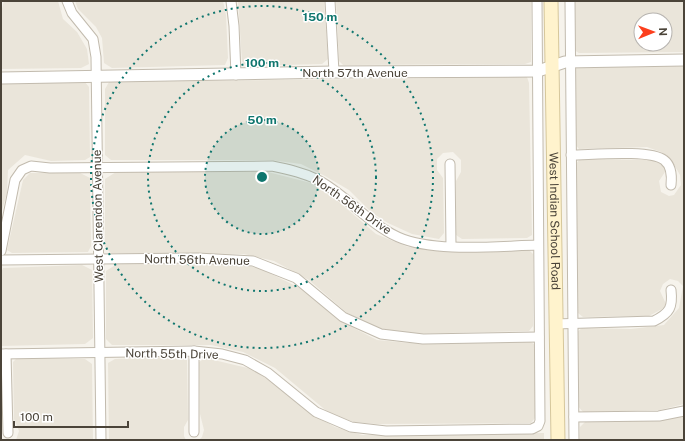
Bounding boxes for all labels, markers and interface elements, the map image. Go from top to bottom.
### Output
text: 150 m [303,10,337,24]
north arrow [633,12,673,52]
text: N [657,27,669,36]
text: 100 m [245,56,279,70]
street label: North 57th Avenue [302,66,408,80]
text: 50 m [247,113,277,127]
street label: West Clarendon Avenue [90,149,106,283]
street label: West Indian School Road [546,152,563,290]
centre of rings [255,170,269,184]
street label: North 56th Drive [310,173,394,238]
street label: North 56th Avenue [144,252,250,268]
street label: North 55th Drive [125,346,219,362]
scale bar [14,403,128,429]
text: 100 m [20,410,53,424]

